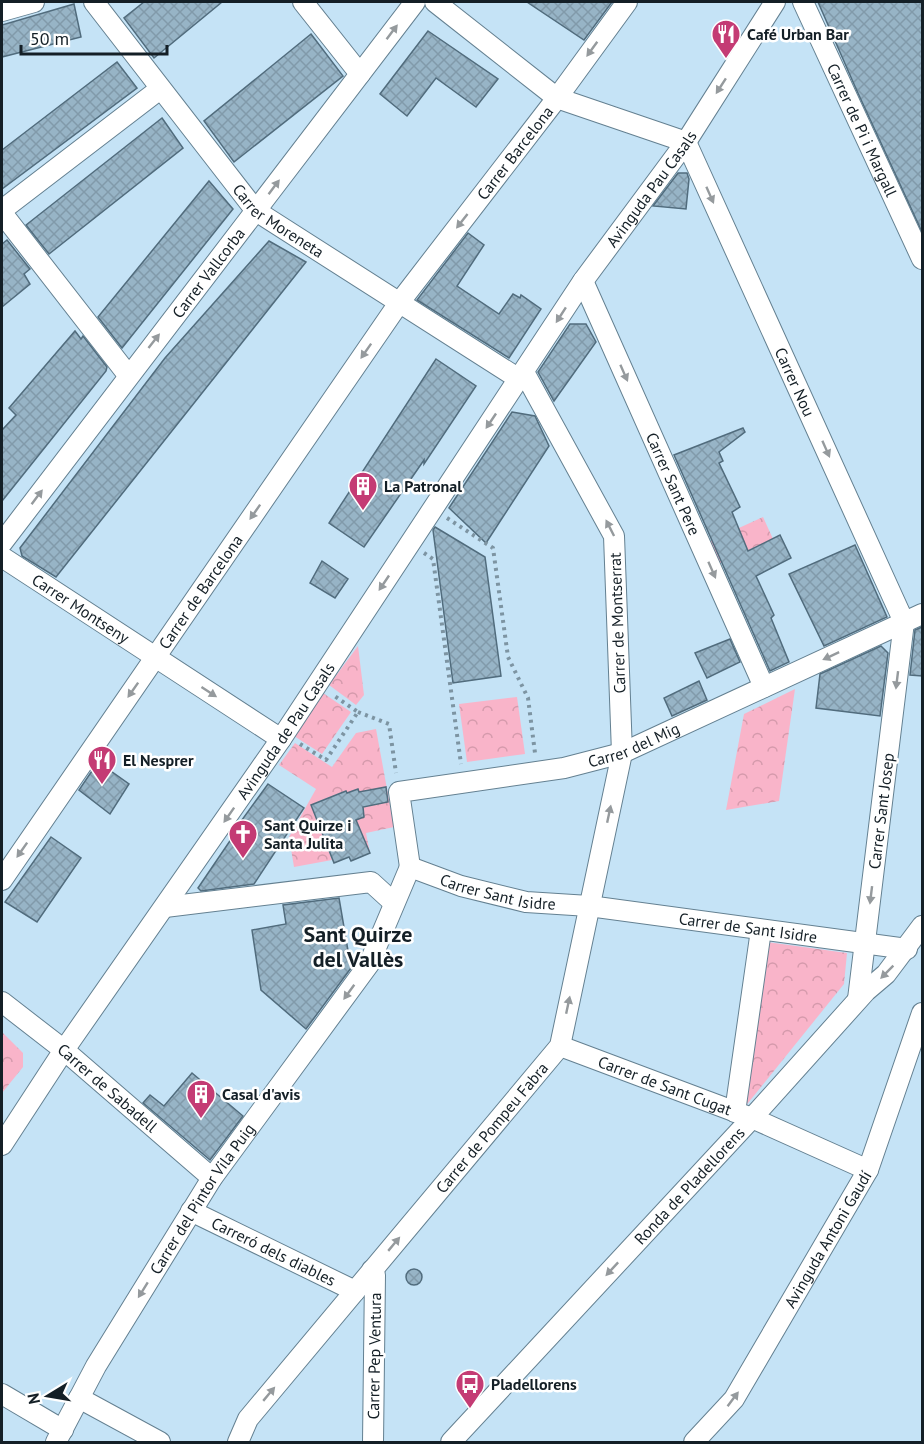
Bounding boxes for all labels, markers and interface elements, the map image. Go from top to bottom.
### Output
scale bar [21,18,166,56]
restaurant icon: Café Urban Bar [710,18,742,60]
one-way arrow [386,24,398,40]
place label: Café Urban Bar [747,24,849,44]
text: 50 m [30,27,69,50]
one-way arrow [586,40,598,56]
street label: Carrer de Pi i Margall [823,60,902,200]
one-way arrow [716,78,727,94]
street label: Carrer Barcelona [472,102,557,204]
street label: Avinguda Pau Casals [602,127,701,251]
one-way arrow [267,179,280,195]
street label: Carrer Moreneta [229,180,328,262]
one-way arrow [705,186,715,204]
one-way arrow [456,213,468,229]
street label: Carrer Vallcorba [168,224,249,322]
one-way arrow [555,306,567,322]
one-way arrow [148,333,161,349]
one-way arrow [361,343,372,359]
street label: Carrer Nou [771,344,819,420]
one-way arrow [620,364,630,382]
one-way arrow [486,412,497,429]
street label: Carrer Sant Pere [642,429,705,538]
one-way arrow [821,440,830,457]
building icon: La Patronal [347,470,379,512]
place label: La Patronal [384,476,462,496]
one-way arrow [30,489,42,504]
one-way arrow [249,503,261,519]
one-way arrow [605,519,615,537]
street label: Carrer de Barcelona [154,531,247,653]
street label: Carrer de Montserrat [605,552,629,694]
one-way arrow [708,562,717,579]
street label: Carrer Montseny [28,569,134,648]
one-way arrow [378,575,390,591]
one-way arrow [822,651,840,661]
street label: Avinguda de Pau Casals [232,658,339,803]
one-way arrow [892,671,902,690]
one-way arrow [127,681,139,697]
one-way arrow [200,687,217,698]
street label: Carrer del Mig [586,718,682,771]
restaurant icon: El Nesprer [86,744,118,786]
place label: El Nesprer [123,750,194,770]
street label: Carrer Sant Josep [864,752,898,870]
one-way arrow [605,805,614,824]
one-way arrow [223,807,234,823]
place label: Sant Quirze i Santa Julita [264,815,352,853]
church icon: Sant Quirze i Santa Julita [227,818,259,860]
one-way arrow [17,842,28,858]
street label: Carrer Sant Isidre [437,869,556,914]
one-way arrow [866,885,876,904]
street label: Carrer de Sant Isidre [678,908,818,947]
district label: Sant Quirze del Vallès [304,920,412,973]
one-way arrow [880,964,894,978]
one-way arrow [343,984,355,999]
one-way arrow [564,995,573,1014]
street label: Carrer de Sabadell [54,1039,162,1137]
street label: Carrer de Sant Cugat [595,1051,735,1120]
street label: Carrer de Pompeu Fabra [431,1058,552,1197]
building icon: Casal d'avis [185,1078,217,1120]
place label: Casal d'avis [222,1084,301,1104]
street label: Carrer del Pintor Vila Puig [145,1119,259,1278]
street label: Ronda de Pladellorens [630,1122,749,1249]
street label: Avinguda Antoni Gaudí [780,1167,876,1311]
street label: Carreró dels diables [208,1213,339,1290]
one-way arrow [387,1237,400,1252]
one-way arrow [606,1261,619,1276]
one-way arrow [137,1282,148,1298]
street label: Carrer Pep Ventura [363,1292,385,1420]
north arrow [18,1366,78,1426]
bus stop icon: Pladellorens [454,1368,486,1410]
place label: Pladellorens [491,1374,577,1394]
one-way arrow [262,1387,275,1402]
one-way arrow [727,1391,739,1407]
text: N [22,1392,44,1406]

